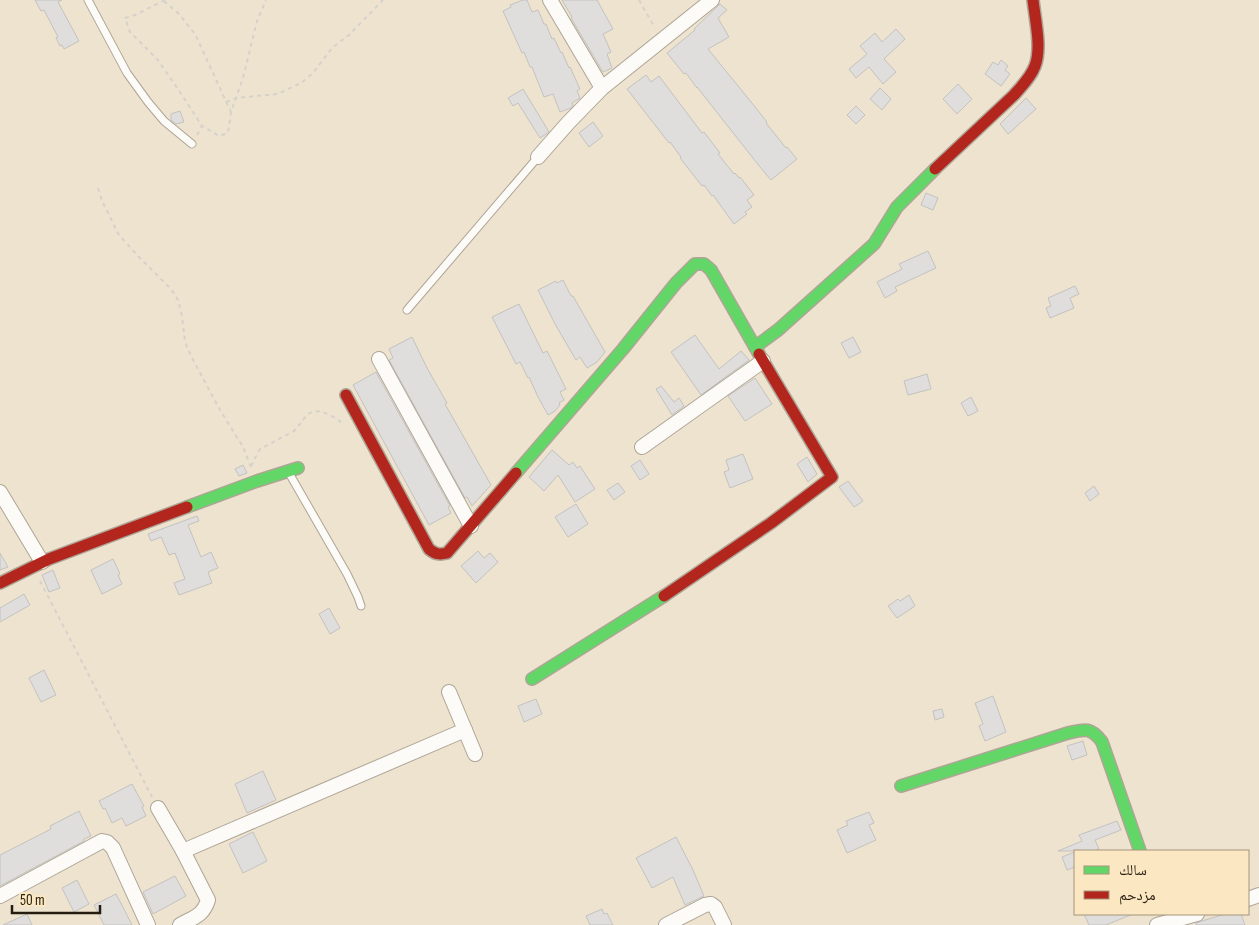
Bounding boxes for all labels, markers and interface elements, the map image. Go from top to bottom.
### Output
legend [1074,850,1249,915]
text: سالك [1119,861,1147,880]
scale bar [12,882,100,914]
text: مزدحم [1119,886,1156,905]
text: 50 m [20,891,45,910]

